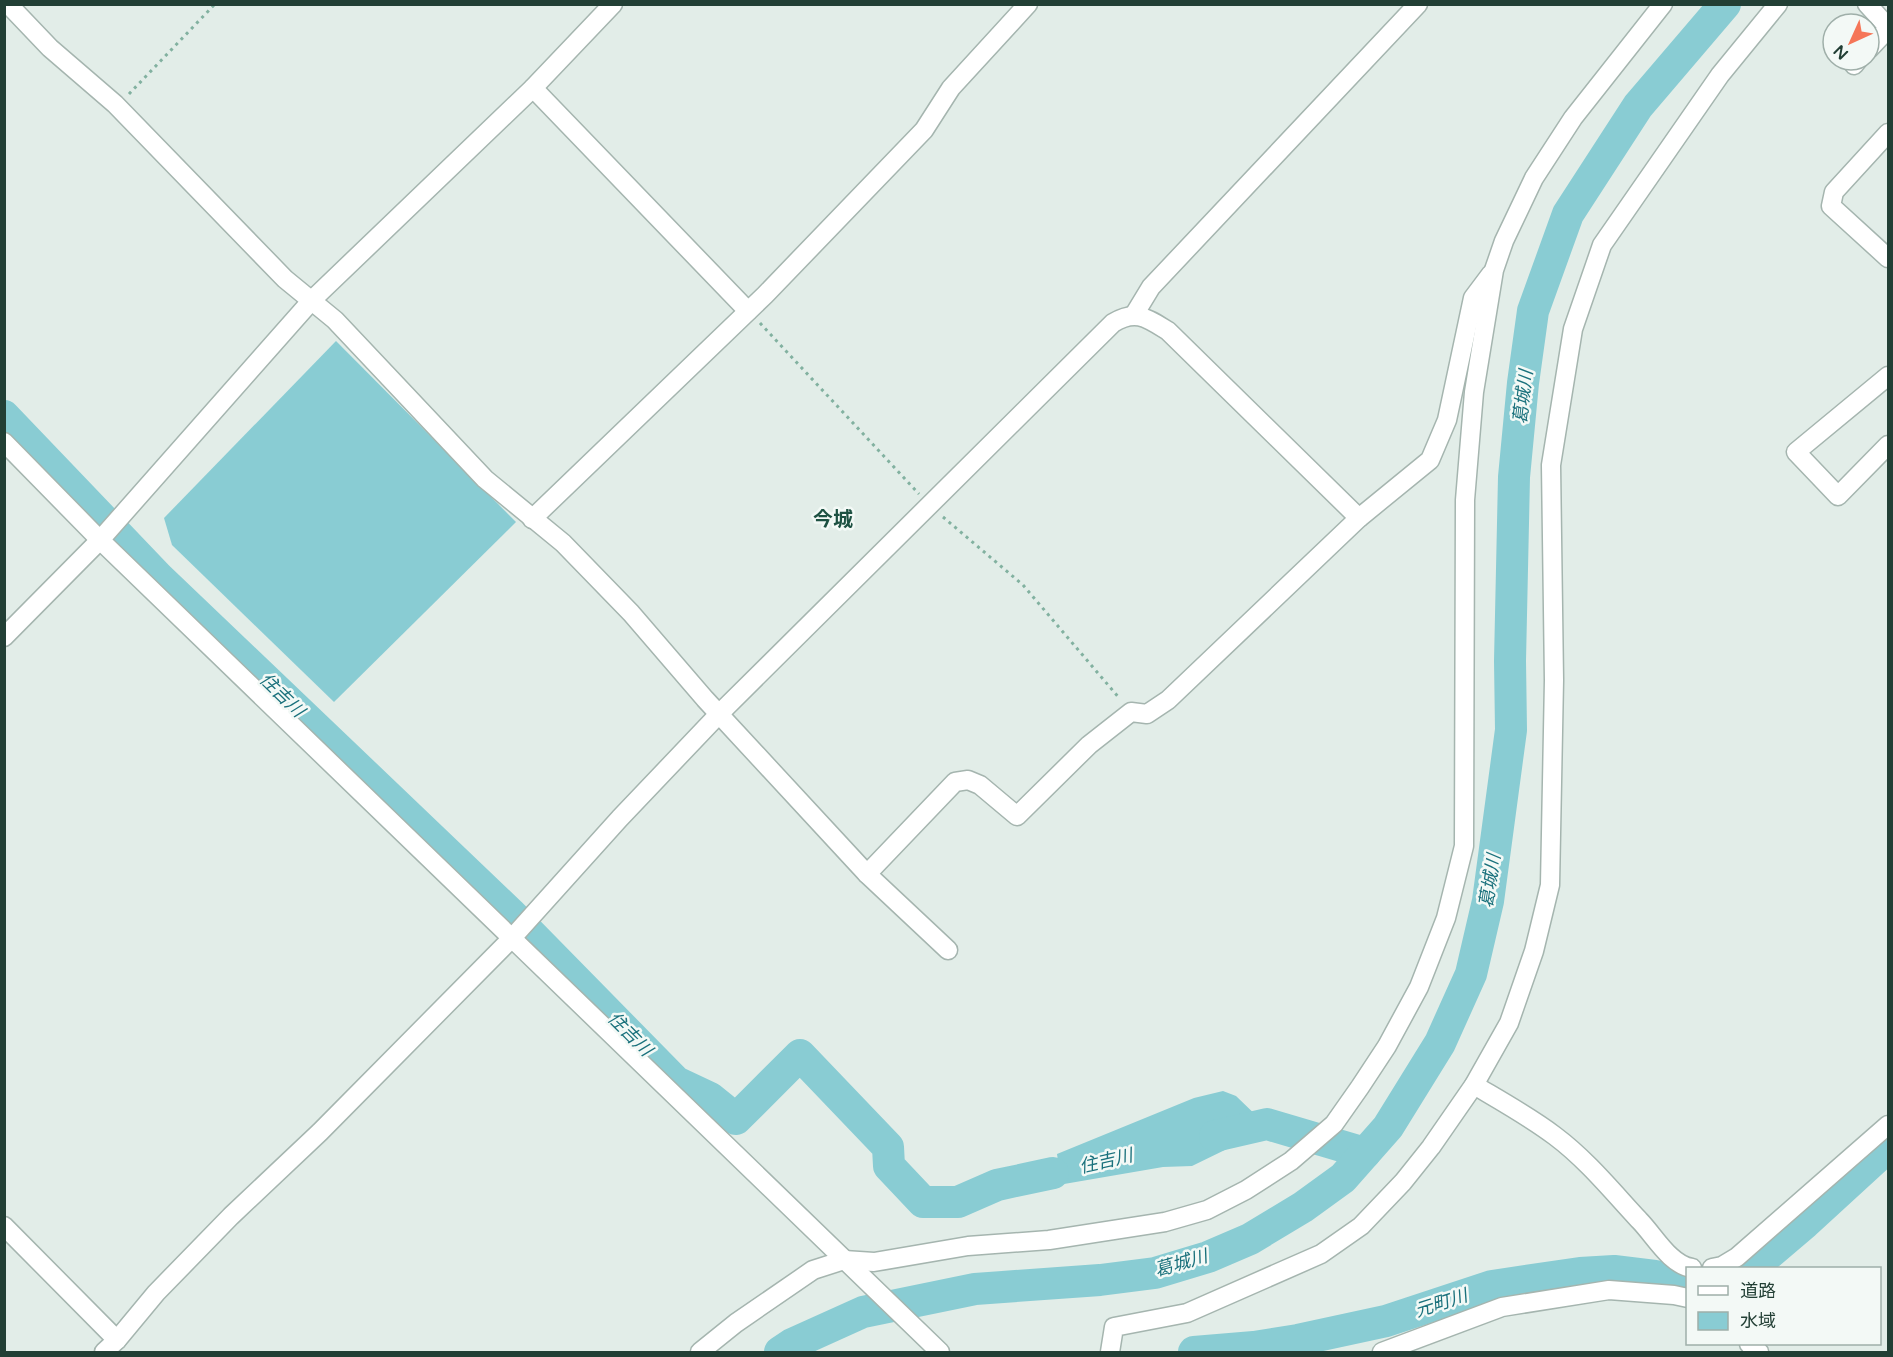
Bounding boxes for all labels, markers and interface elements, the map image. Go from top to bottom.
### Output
north arrow [1821,12,1881,72]
text: N [1829,40,1853,64]
water label: 葛城川 [1509,367,1537,425]
district label: 今城 [813,508,853,532]
water label: 住吉川 [255,668,311,723]
water label: 葛城川 [1475,851,1505,909]
water label: 住吉川 [603,1007,658,1062]
water label: 住吉川 [1077,1144,1137,1178]
water label: 葛城川 [1152,1244,1212,1281]
legend [1686,1267,1881,1345]
text: 道路 [1740,1280,1776,1302]
water label: 元町川 [1412,1284,1472,1322]
text: 水域 [1740,1310,1776,1332]

